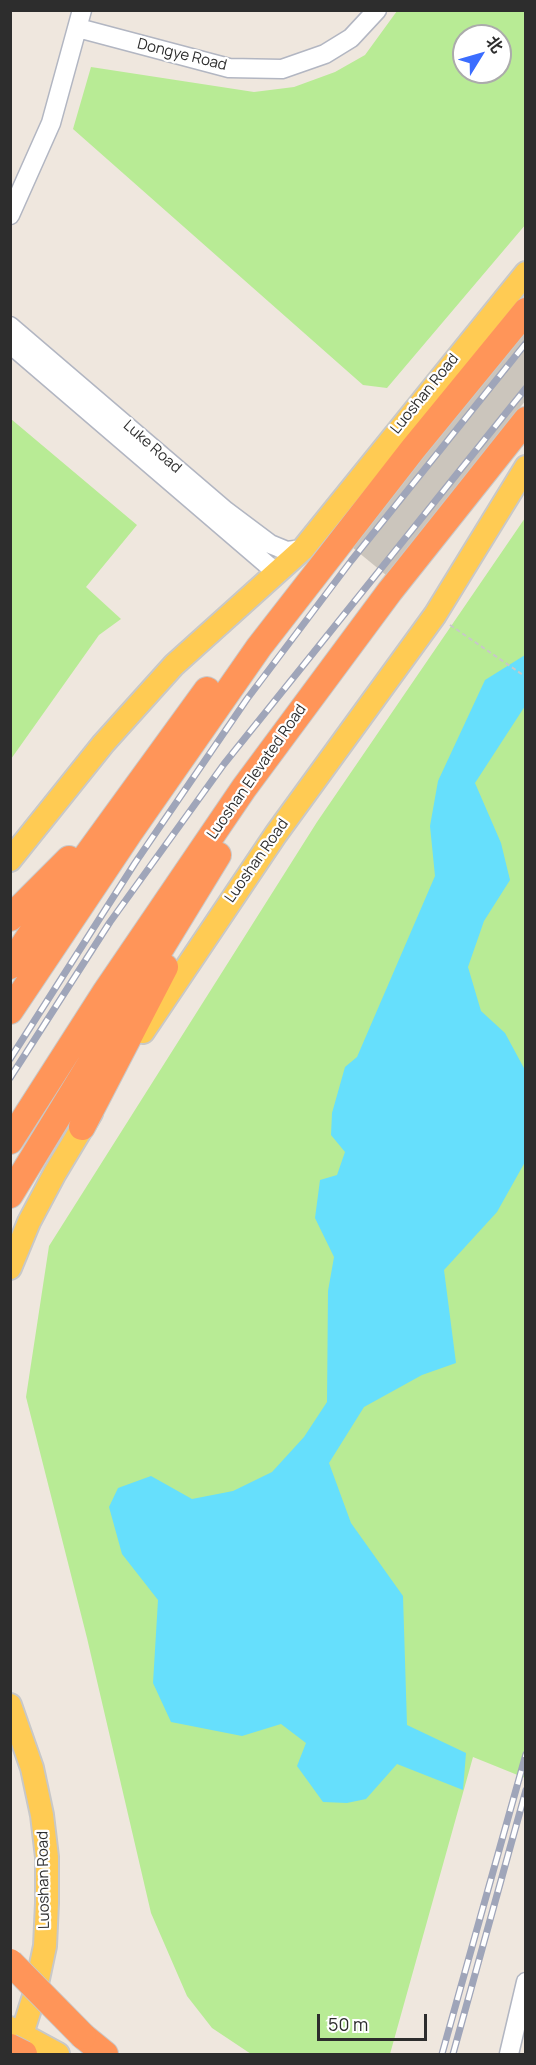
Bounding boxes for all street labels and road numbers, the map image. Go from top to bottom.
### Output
street label: Dongye Road [135,35,229,75]
street label: Luoshan Road [387,350,463,438]
street label: Luke Road [119,417,185,477]
street label: Luoshan Elevated Road [204,701,310,843]
street label: Luoshan Road [222,816,292,906]
street label: Luoshan Road [34,1831,54,1929]

